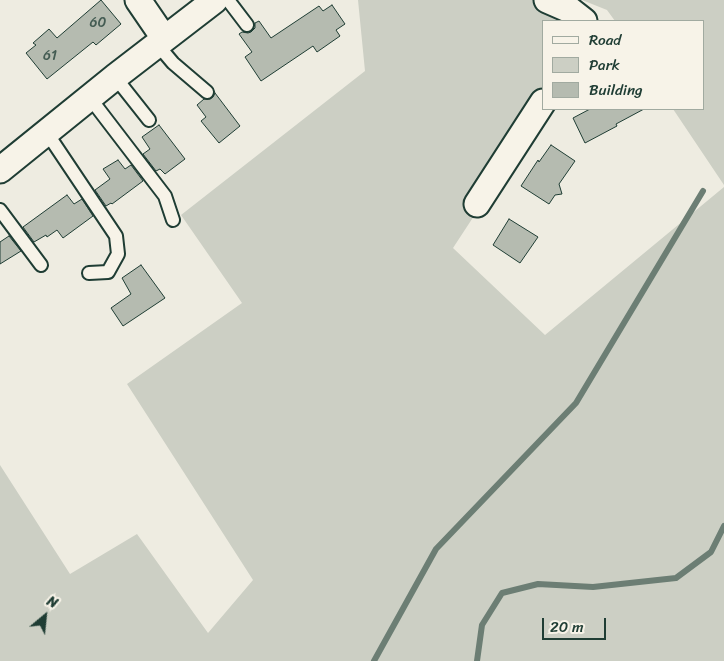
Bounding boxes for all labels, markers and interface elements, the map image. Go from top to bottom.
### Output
house number: 60 [90,15,106,31]
legend [542,20,704,110]
text: Road [589,27,621,53]
house number: 61 [43,48,57,64]
text: Park [589,52,620,78]
text: Building [589,77,643,103]
text: N [42,589,62,616]
north arrow [20,591,70,641]
scale bar [544,608,608,640]
text: 20 m [550,614,584,640]

